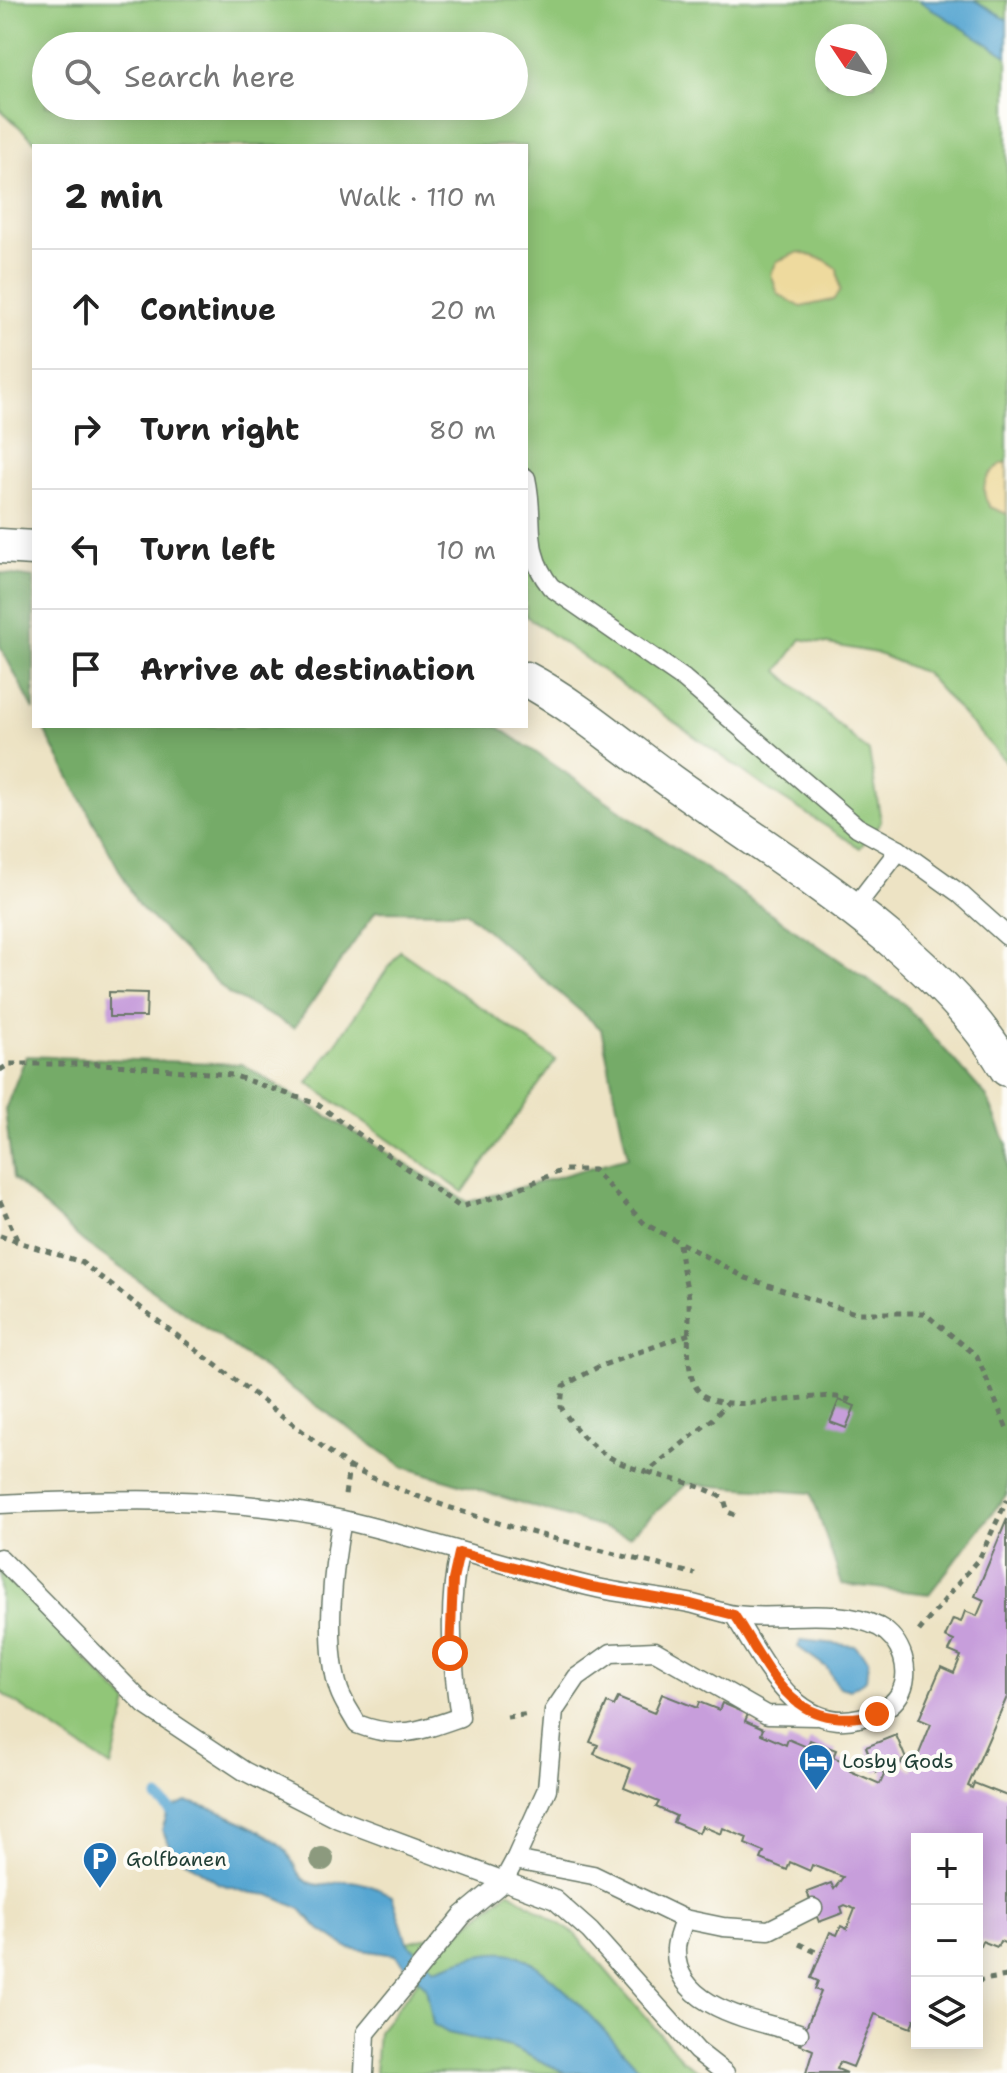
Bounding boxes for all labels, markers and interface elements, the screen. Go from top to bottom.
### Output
north arrow [815,24,887,96]
search box [32,32,528,120]
icon: search [60,54,104,98]
text: Search here [124,56,295,97]
text: 2 min [64,173,163,219]
text: Walk · 110 m [338,179,496,214]
icon: ahead [64,287,108,331]
text: Continue [140,289,276,330]
text: 20 m [429,292,496,327]
icon: right [64,407,108,451]
text: Turn right [140,409,299,450]
text: 80 m [429,412,496,447]
icon: left [64,527,108,571]
text: Turn left [140,529,275,570]
text: 10 m [436,532,496,567]
icon: arrive [64,647,108,691]
text: Arrive at destination [140,649,475,690]
route start [432,1635,468,1671]
route end [859,1696,895,1732]
hotel icon: Losby Gods [797,1742,835,1792]
place label: Losby Gods [842,1748,954,1774]
map controls [911,1833,983,2049]
button: + [911,1833,983,1905]
parking icon: Golfbanen [81,1840,119,1890]
place label: Golfbanen [126,1846,226,1872]
button: − [911,1905,983,1977]
button: layers [911,1977,983,2049]

